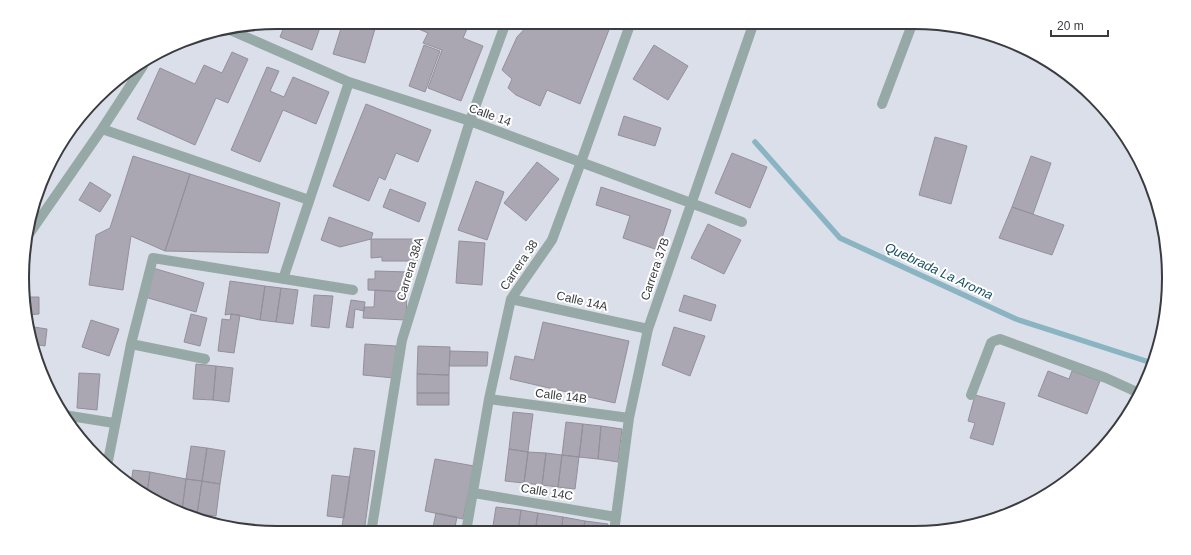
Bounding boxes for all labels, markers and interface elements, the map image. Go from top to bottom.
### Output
scale bar [1051,12,1108,38]
text: 20 m [1057,19,1084,33]
street label: Calle 14 [467,101,513,129]
street label: Carrera 38A [394,236,426,302]
street label: Carrera 37B [638,236,672,302]
street label: Carrera 38 [497,237,541,293]
water label: Quebrada La Aroma [883,239,995,303]
street label: Calle 14A [555,288,609,314]
street label: Calle 14B [534,386,588,406]
street label: Calle 14C [520,481,574,503]

